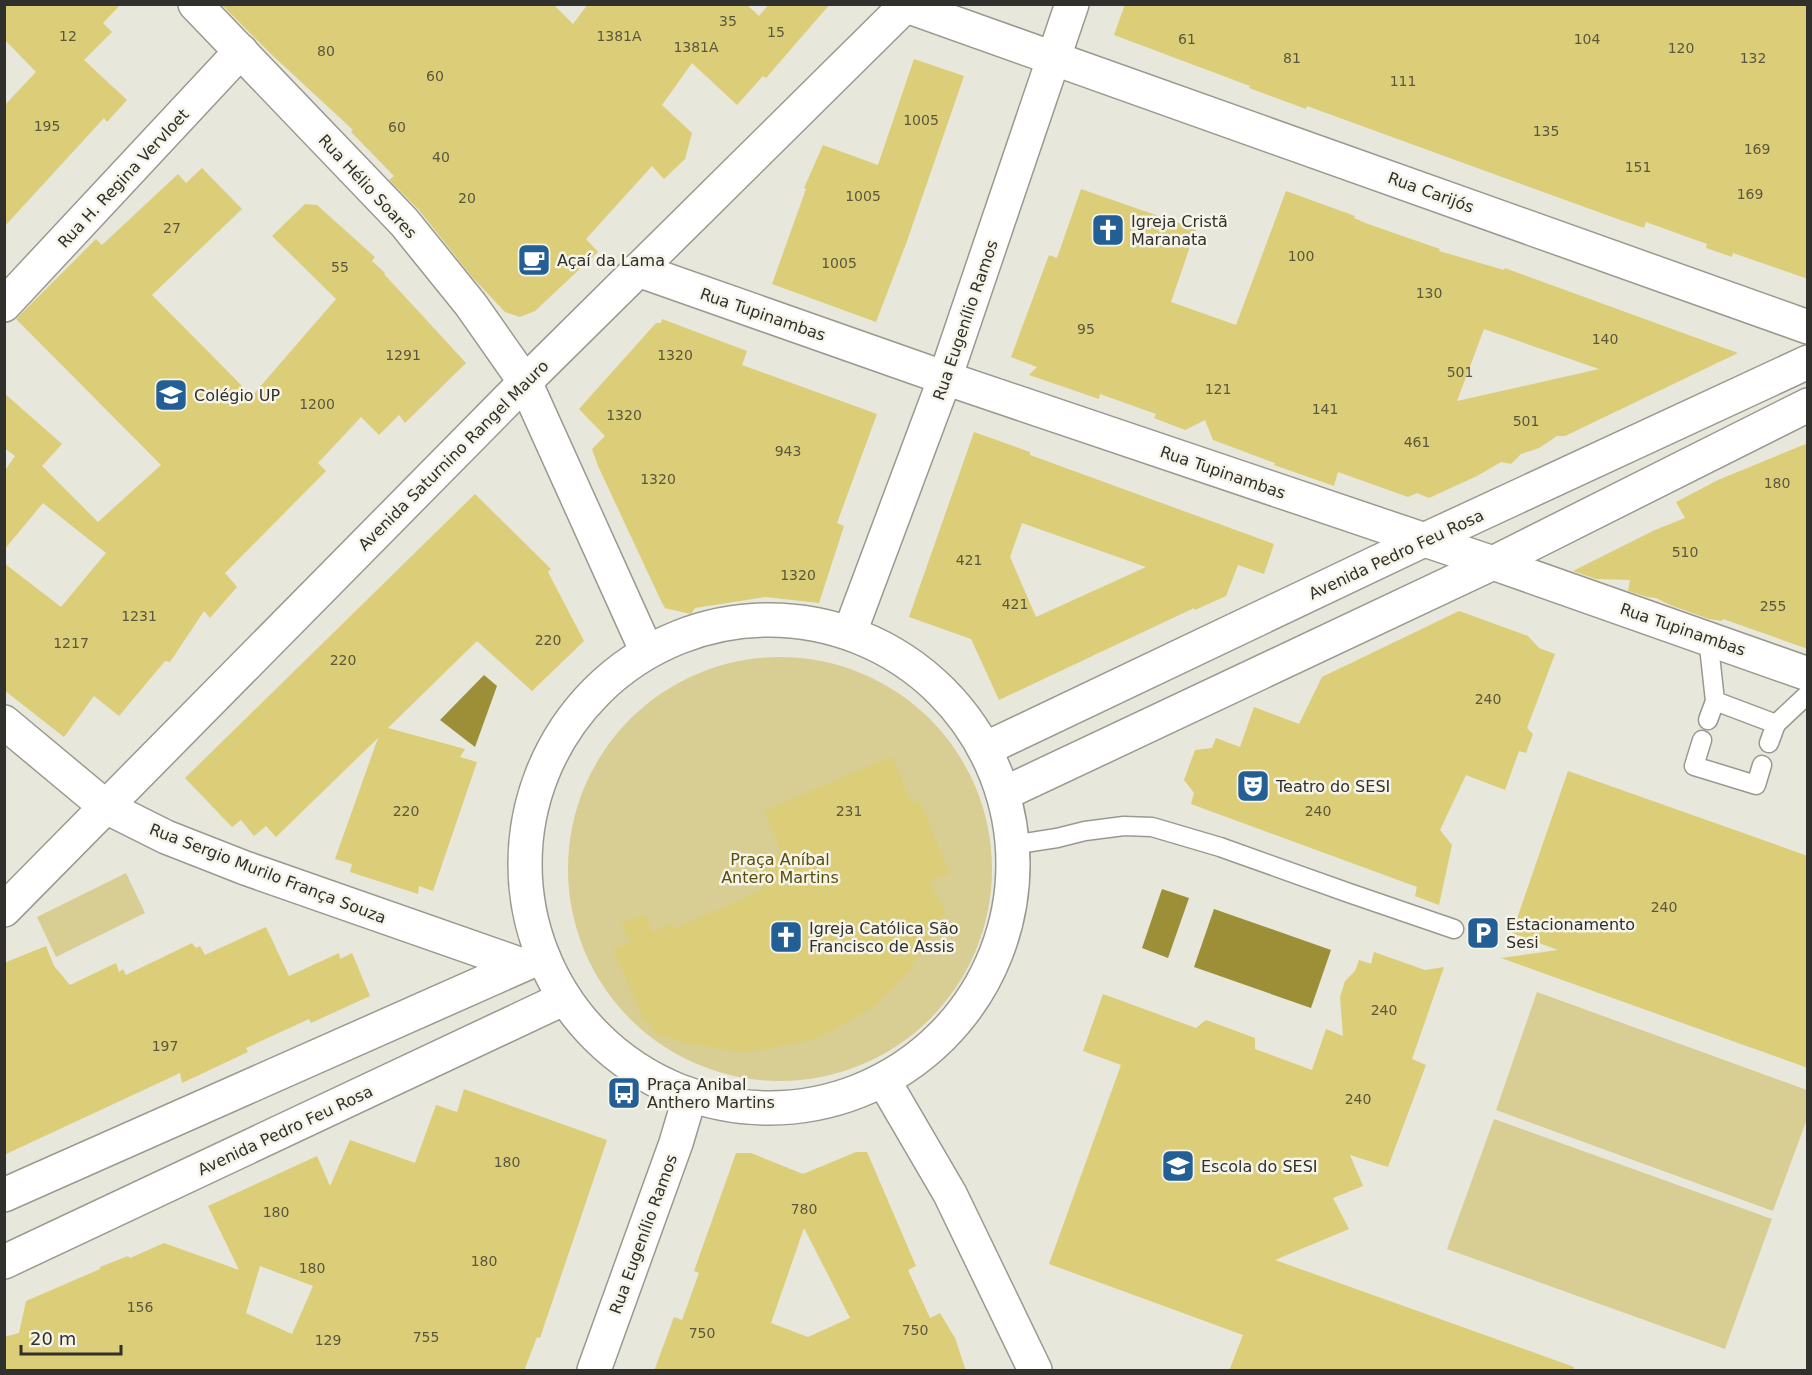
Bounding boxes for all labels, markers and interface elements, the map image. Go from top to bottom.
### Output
house number: 35 [719,13,737,29]
house number: 15 [767,24,785,40]
house number: 12 [59,28,77,44]
house number: 1381A [596,28,642,44]
house number: 61 [1178,31,1196,47]
house number: 104 [1574,31,1600,47]
house number: 1381A [673,39,719,55]
house number: 120 [1668,40,1694,56]
house number: 80 [317,43,335,59]
house number: 81 [1283,50,1301,66]
house number: 132 [1740,50,1766,66]
house number: 60 [426,68,444,84]
house number: 111 [1390,73,1416,89]
street label: Rua H. Regina Vervloet [54,105,193,252]
house number: 1005 [903,112,939,128]
house number: 195 [34,118,60,134]
house number: 60 [388,119,406,135]
house number: 135 [1533,123,1559,139]
street label: Rua Hélio Soares [315,130,421,242]
house number: 169 [1744,141,1770,157]
house number: 40 [432,149,450,165]
house number: 151 [1625,159,1651,175]
street label: Rua Carijós [1385,168,1476,217]
house number: 169 [1737,186,1763,202]
house number: 1005 [845,188,881,204]
house number: 20 [458,190,476,206]
church icon: Igreja Cristã Maranata [1090,212,1126,248]
place label: Igreja Cristã Maranata [1131,212,1228,249]
house number: 27 [163,220,181,236]
street label: Rua Eugenílio Ramos [929,237,1002,403]
cafe icon: Açaí da Lama [516,242,552,278]
house number: 100 [1288,248,1314,264]
place label: Açaí da Lama [557,251,665,270]
house number: 1005 [821,255,857,271]
house number: 55 [331,259,349,275]
street label: Rua Tupinambas [698,284,828,345]
house number: 130 [1416,285,1442,301]
house number: 95 [1077,321,1095,337]
house number: 140 [1592,331,1618,347]
house number: 1291 [385,347,421,363]
house number: 1320 [657,347,693,363]
street label: Avenida Saturnino Rangel Mauro [354,356,552,554]
house number: 501 [1447,364,1473,380]
school or university icon: Colégio UP [153,377,189,413]
house number: 121 [1205,381,1231,397]
place label: Colégio UP [194,386,280,405]
house number: 1200 [299,396,335,412]
house number: 141 [1312,401,1338,417]
house number: 1320 [606,407,642,423]
house number: 501 [1513,413,1539,429]
house number: 461 [1404,434,1430,450]
street label: Rua Tupinambas [1158,442,1288,503]
house number: 943 [775,443,801,459]
house number: 1320 [640,471,676,487]
house number: 180 [1764,475,1790,491]
street label: Avenida Pedro Feu Rosa [1306,506,1487,603]
house number: 510 [1672,544,1698,560]
house number: 421 [956,552,982,568]
house number: 1320 [780,567,816,583]
house number: 421 [1002,596,1028,612]
house number: 255 [1760,598,1786,614]
street label: Rua Tupinambas [1618,599,1748,660]
house number: 1231 [121,608,157,624]
house number: 220 [535,632,561,648]
house number: 1217 [53,635,89,651]
house number: 220 [330,652,356,668]
house number: 240 [1475,691,1501,707]
theatre icon: Teatro do SESI [1235,768,1271,804]
place label: Teatro do SESI [1275,777,1390,796]
house number: 220 [393,803,419,819]
house number: 231 [836,803,862,819]
house number: 240 [1305,803,1331,819]
street label: Rua Sergio Murilo França Souza [147,819,389,927]
park label: Praça Aníbal Antero Martins [721,850,839,887]
house number: 240 [1651,899,1677,915]
parking icon: Estacionamento Sesi [1465,915,1501,951]
place label: Estacionamento Sesi [1506,915,1635,952]
church icon: Igreja Católica São Francisco de Assis [768,919,804,955]
place label: Igreja Católica São Francisco de Assis [809,919,959,956]
house number: 240 [1371,1002,1397,1018]
house number: 197 [152,1038,178,1054]
bus stop icon: Praça Anibal Anthero Martins [606,1075,642,1111]
place label: Praça Anibal Anthero Martins [647,1075,775,1112]
street label: Avenida Pedro Feu Rosa [195,1082,376,1179]
house number: 240 [1345,1091,1371,1107]
school or university icon: Escola do SESI [1160,1148,1196,1184]
street label: Rua Eugenílio Ramos [606,1152,681,1317]
house number: 180 [494,1154,520,1170]
place label: Escola do SESI [1201,1157,1318,1176]
house number: 780 [791,1201,817,1217]
house number: 180 [263,1204,289,1220]
house number: 180 [471,1253,497,1269]
house number: 180 [299,1260,325,1276]
house number: 156 [127,1299,153,1315]
scale bar [21,1318,122,1356]
house number: 750 [902,1322,928,1338]
house number: 750 [689,1325,715,1341]
text: 20 m [30,1328,76,1349]
house number: 755 [413,1329,439,1345]
house number: 129 [315,1332,341,1348]

